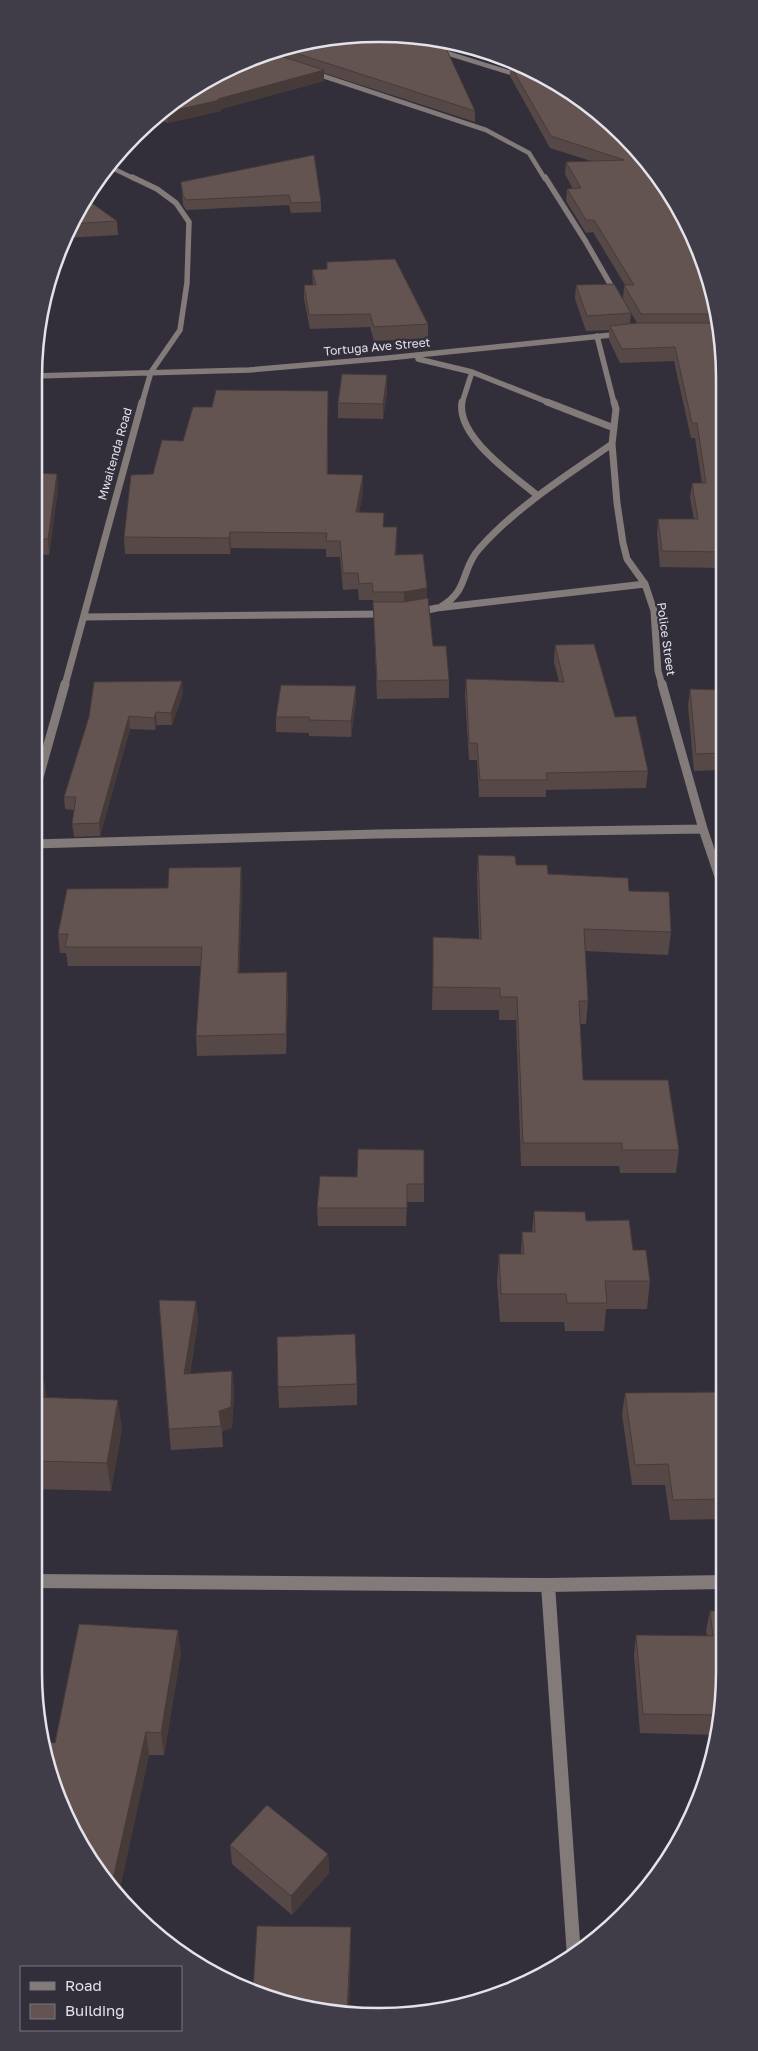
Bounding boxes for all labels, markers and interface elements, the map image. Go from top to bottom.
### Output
street label: Tortuga Ave Street [323,334,431,359]
street label: Mwaitenda Road [94,406,135,502]
street label: Police Street [654,601,679,677]
legend [20,1966,182,2031]
text: Road [65,1976,102,1994]
text: Building [65,2001,125,2019]

